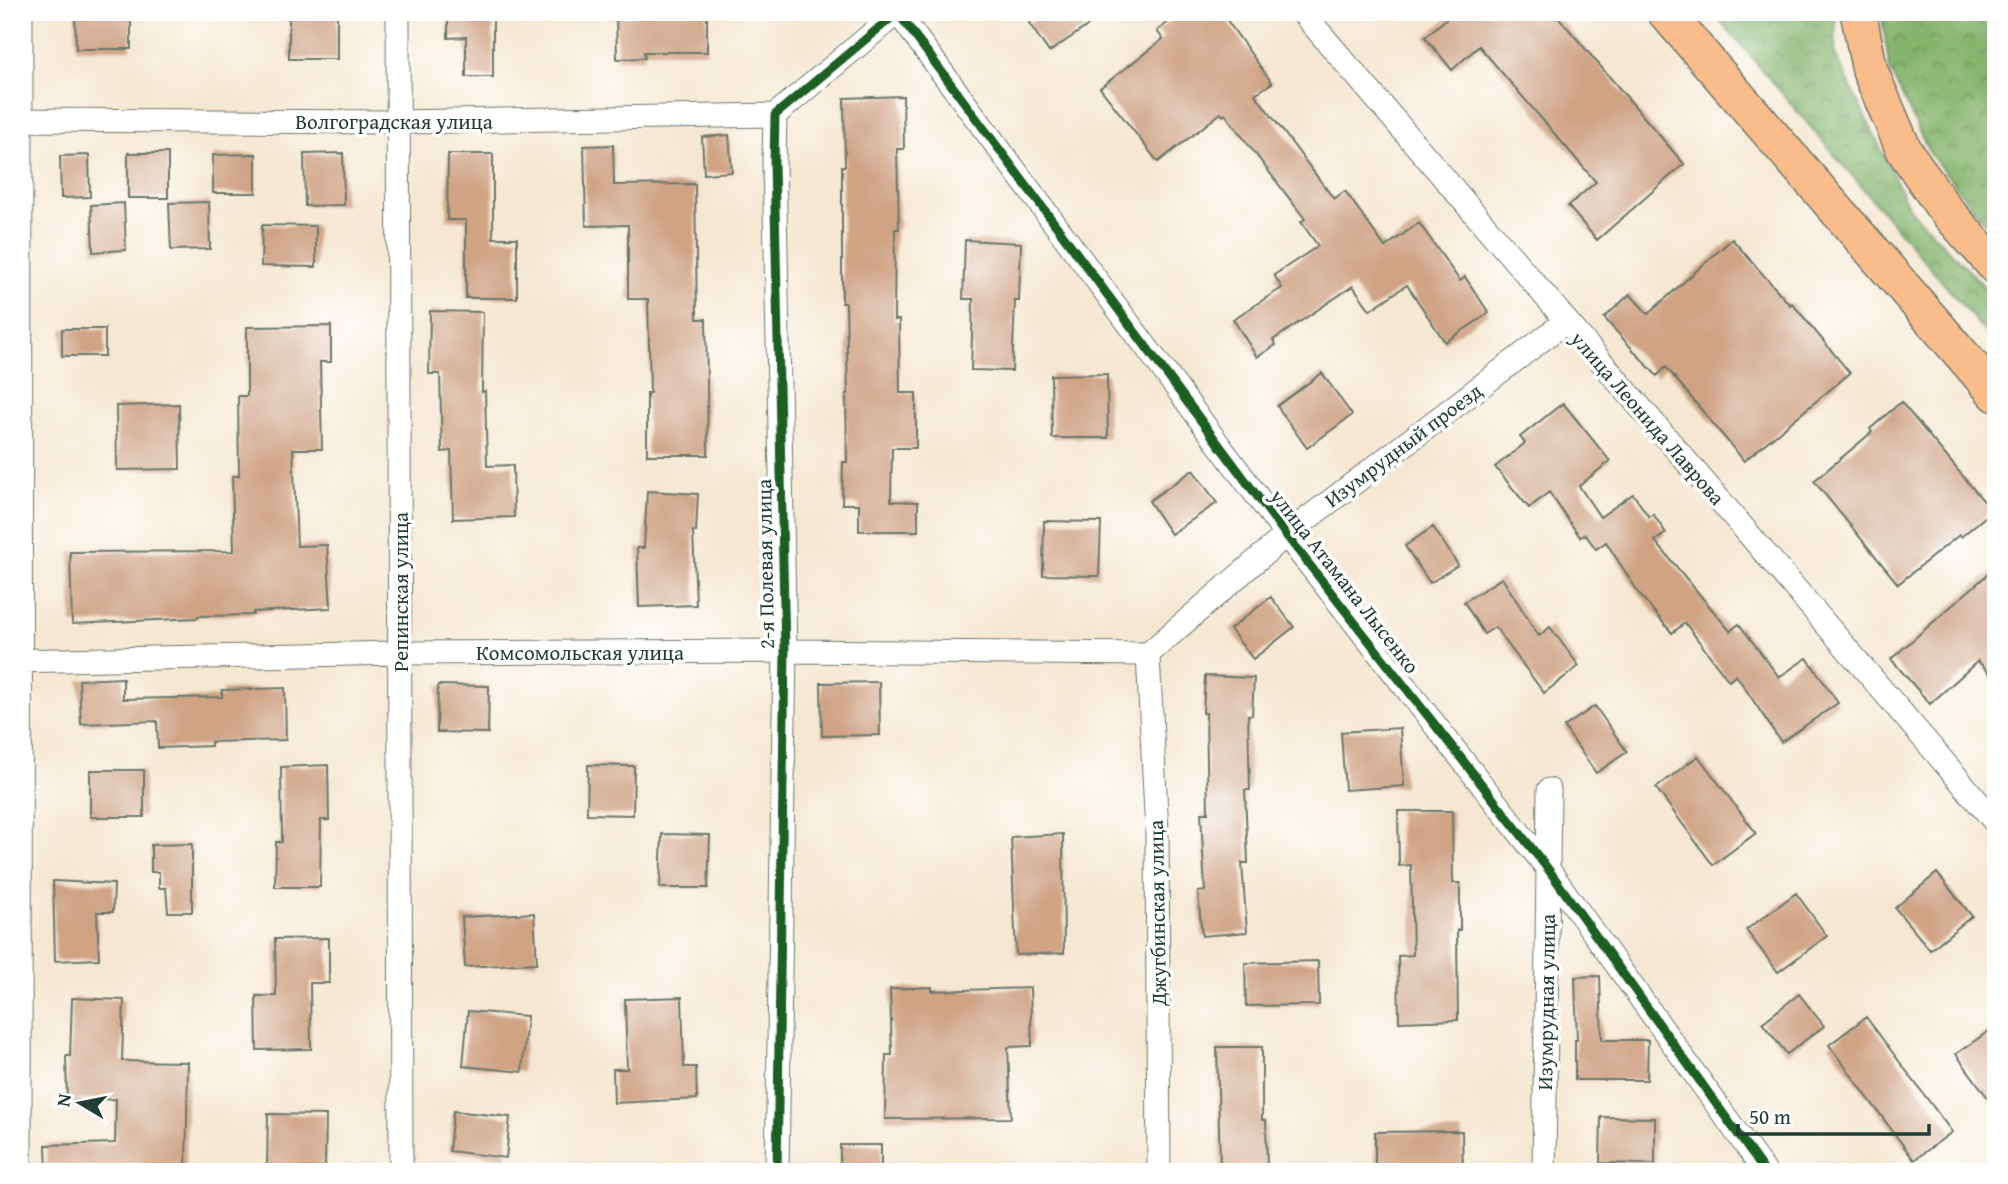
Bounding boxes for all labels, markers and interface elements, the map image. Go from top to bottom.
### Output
street label: Волгоградская улица [295,106,493,137]
street label: улица Леонида Лаврова [1563,323,1732,512]
street label: Изумрудный проезд [1318,375,1489,515]
street label: 2-я Полевая улица [748,479,782,649]
street label: улица Атамана Лысенко [1262,481,1427,680]
street label: Репинская улица [385,512,416,672]
street label: Комсомольская улица [476,637,684,668]
street label: Джугбинская улица [1140,820,1174,1007]
street label: Изумрудная улица [1529,913,1563,1091]
north arrow [46,1068,116,1138]
text: N [48,1091,78,1109]
scale bar [1738,1093,1929,1137]
text: 50 m [1749,1101,1791,1132]

